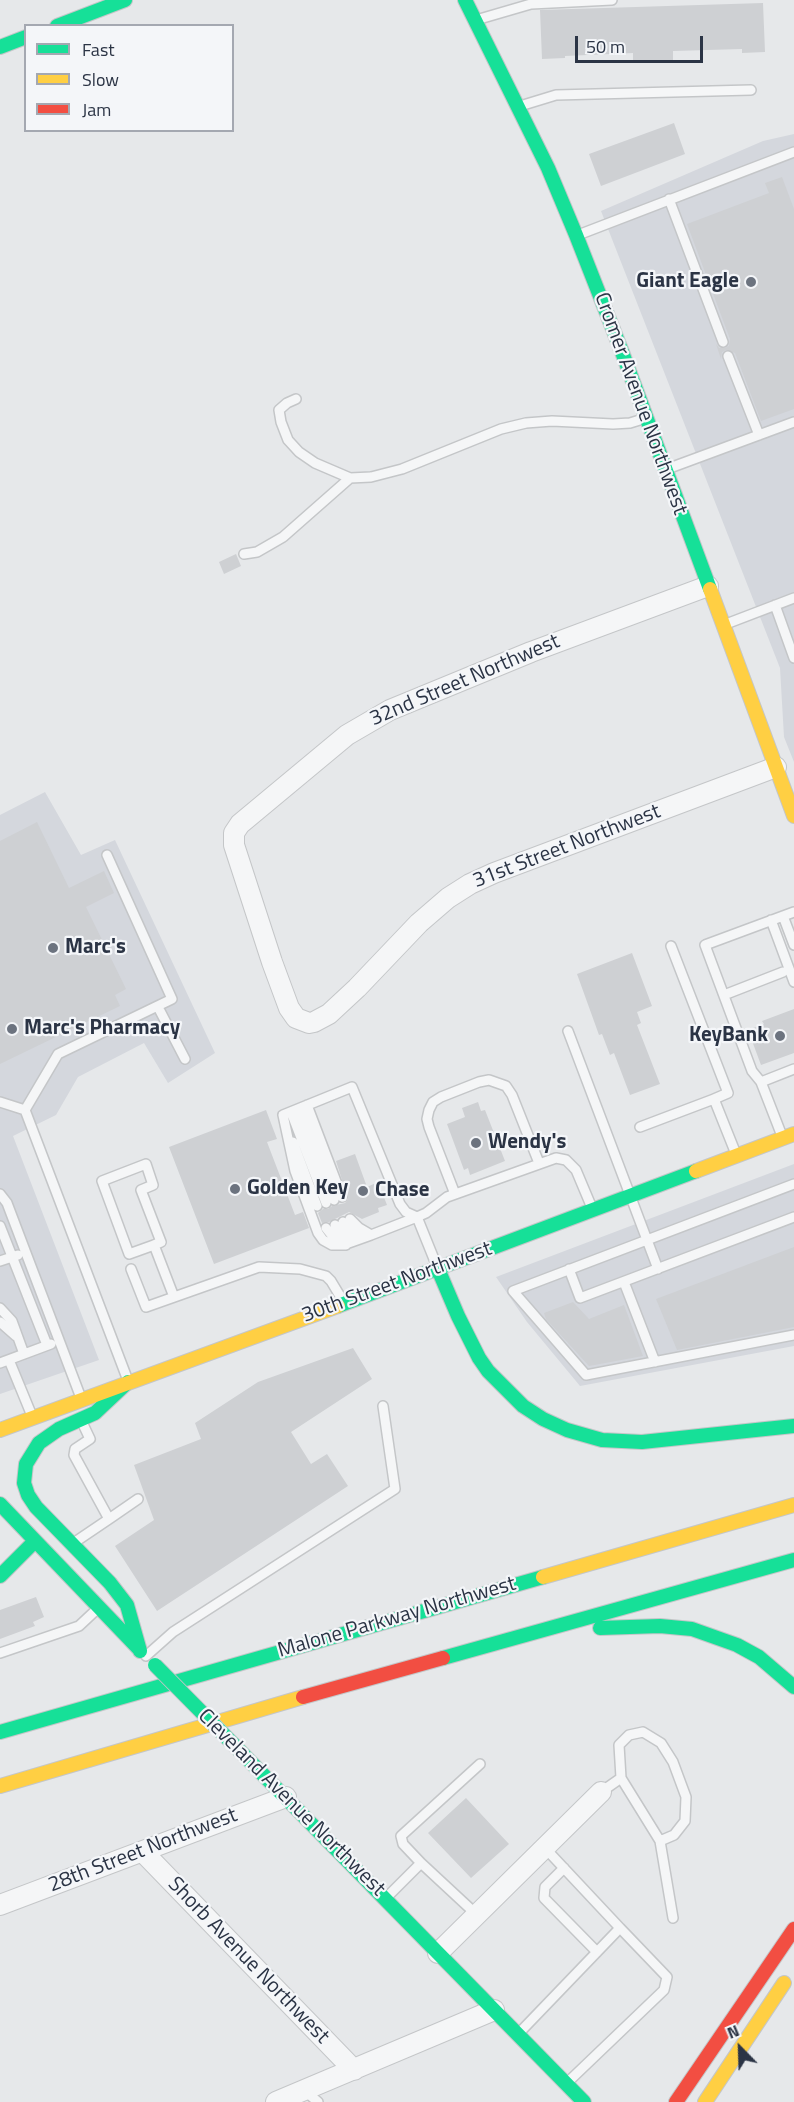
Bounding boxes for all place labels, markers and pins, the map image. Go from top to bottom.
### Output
place label: Giant Eagle [636,269,739,295]
marker: Giant Eagle [744,275,758,289]
place label: Marc's [65,935,126,961]
marker: Marc's [46,941,60,955]
place label: Marc's Pharmacy [24,1016,180,1042]
marker: Marc's Pharmacy [5,1022,19,1036]
place label: KeyBank [689,1023,768,1049]
marker: KeyBank [773,1029,787,1043]
place label: Wendy's [488,1130,566,1156]
marker: Wendy's [469,1136,483,1150]
place label: Golden Key [247,1176,348,1202]
place label: Chase [375,1178,429,1204]
marker: Golden Key [228,1182,242,1196]
marker: Chase [356,1184,370,1198]

